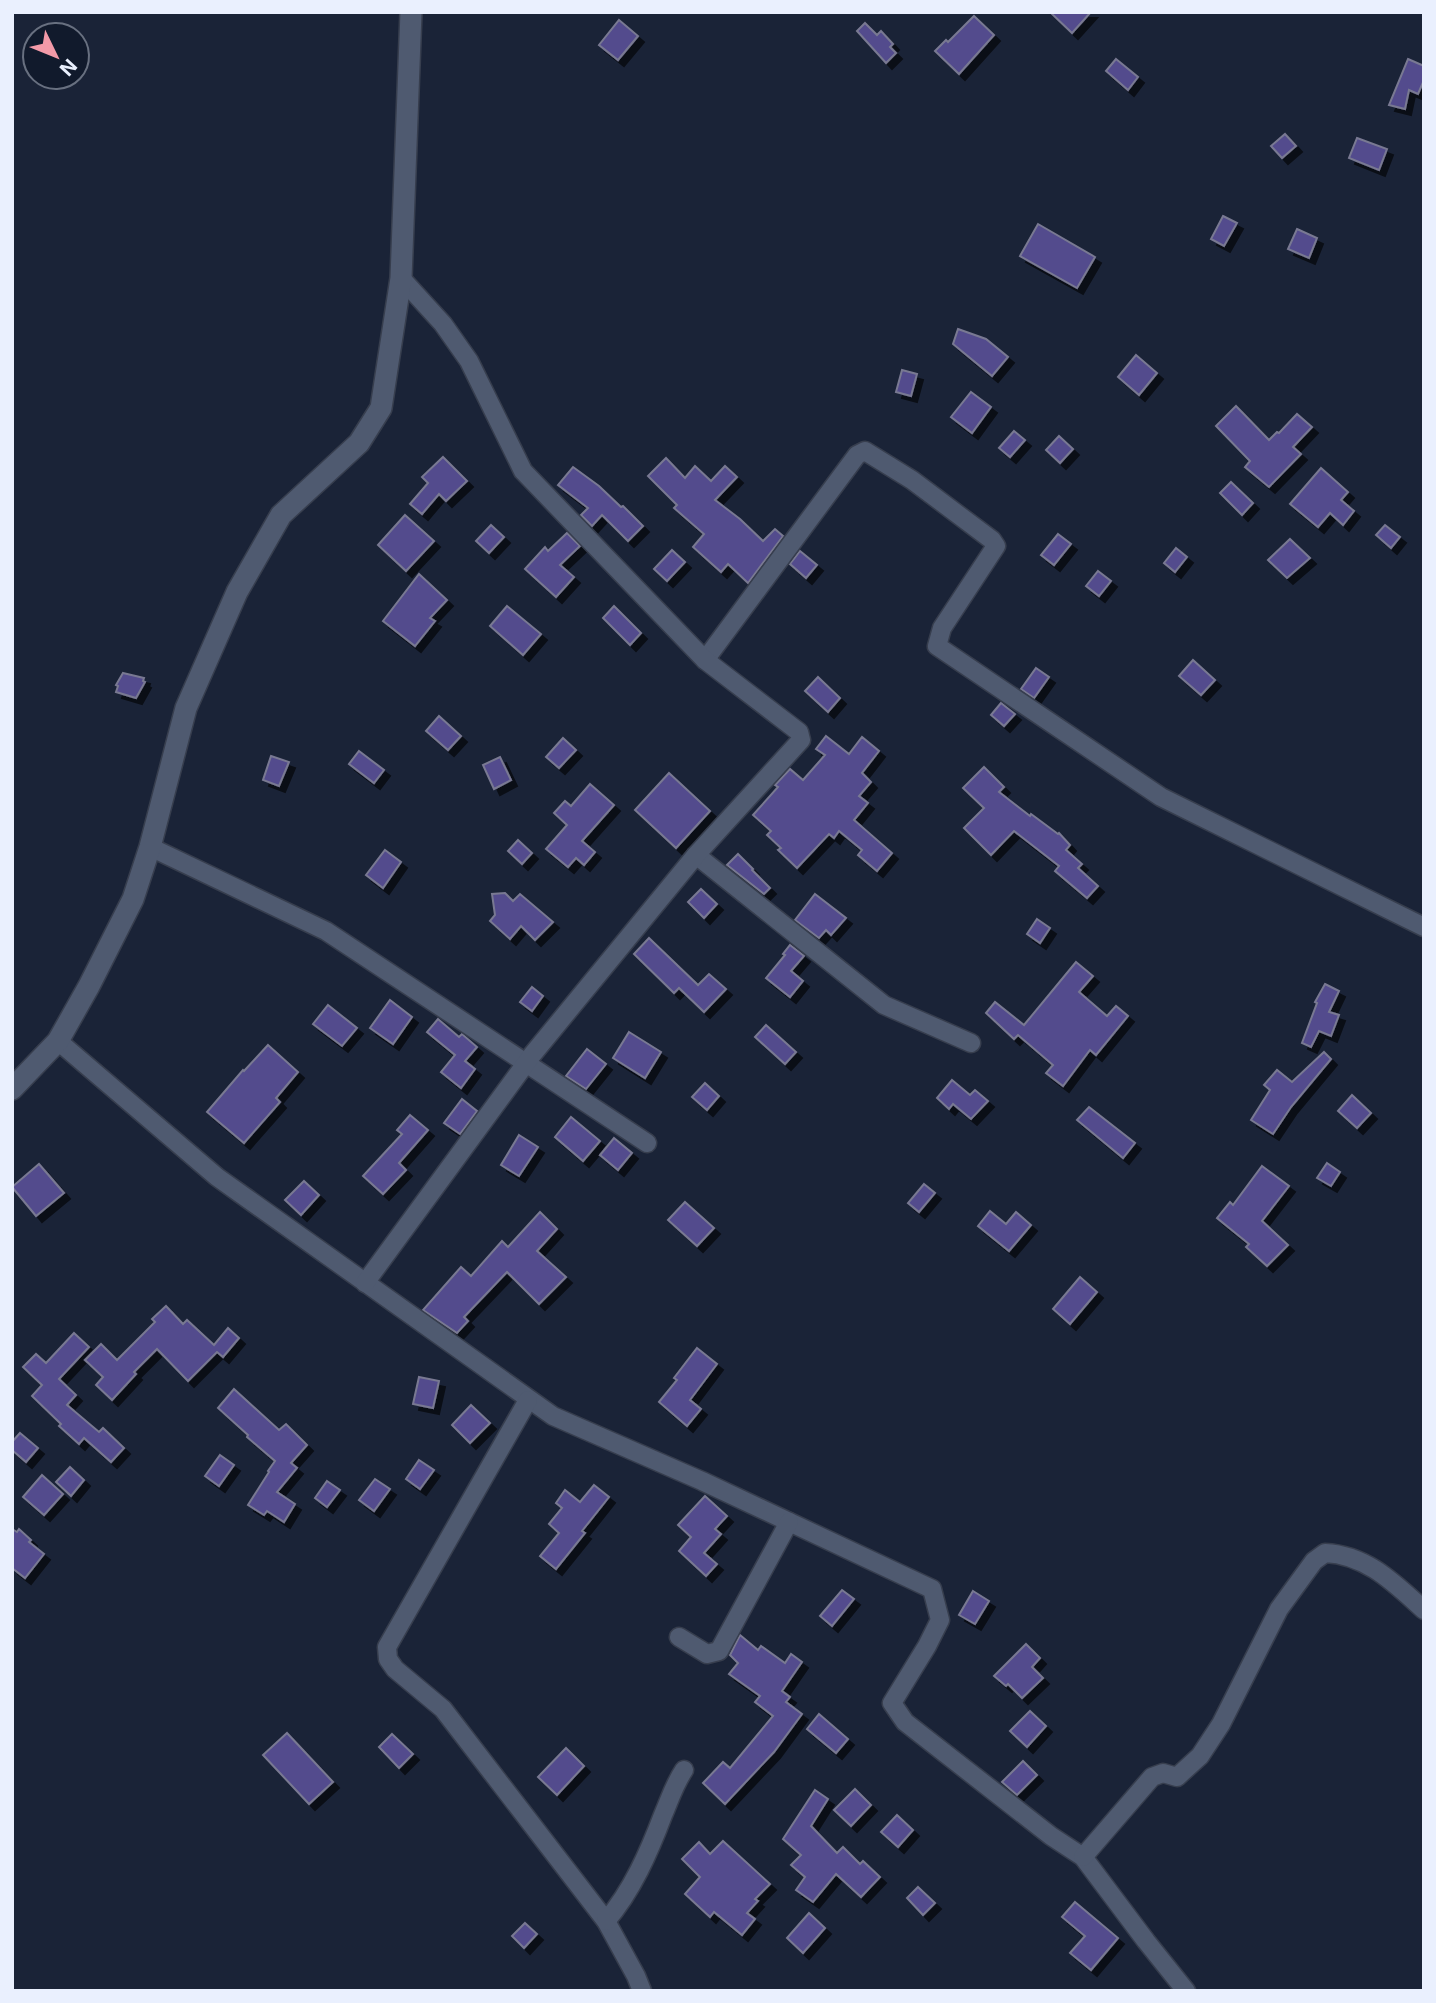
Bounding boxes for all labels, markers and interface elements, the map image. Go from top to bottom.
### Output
north arrow [21,21,91,91]
text: N [55,54,81,80]

